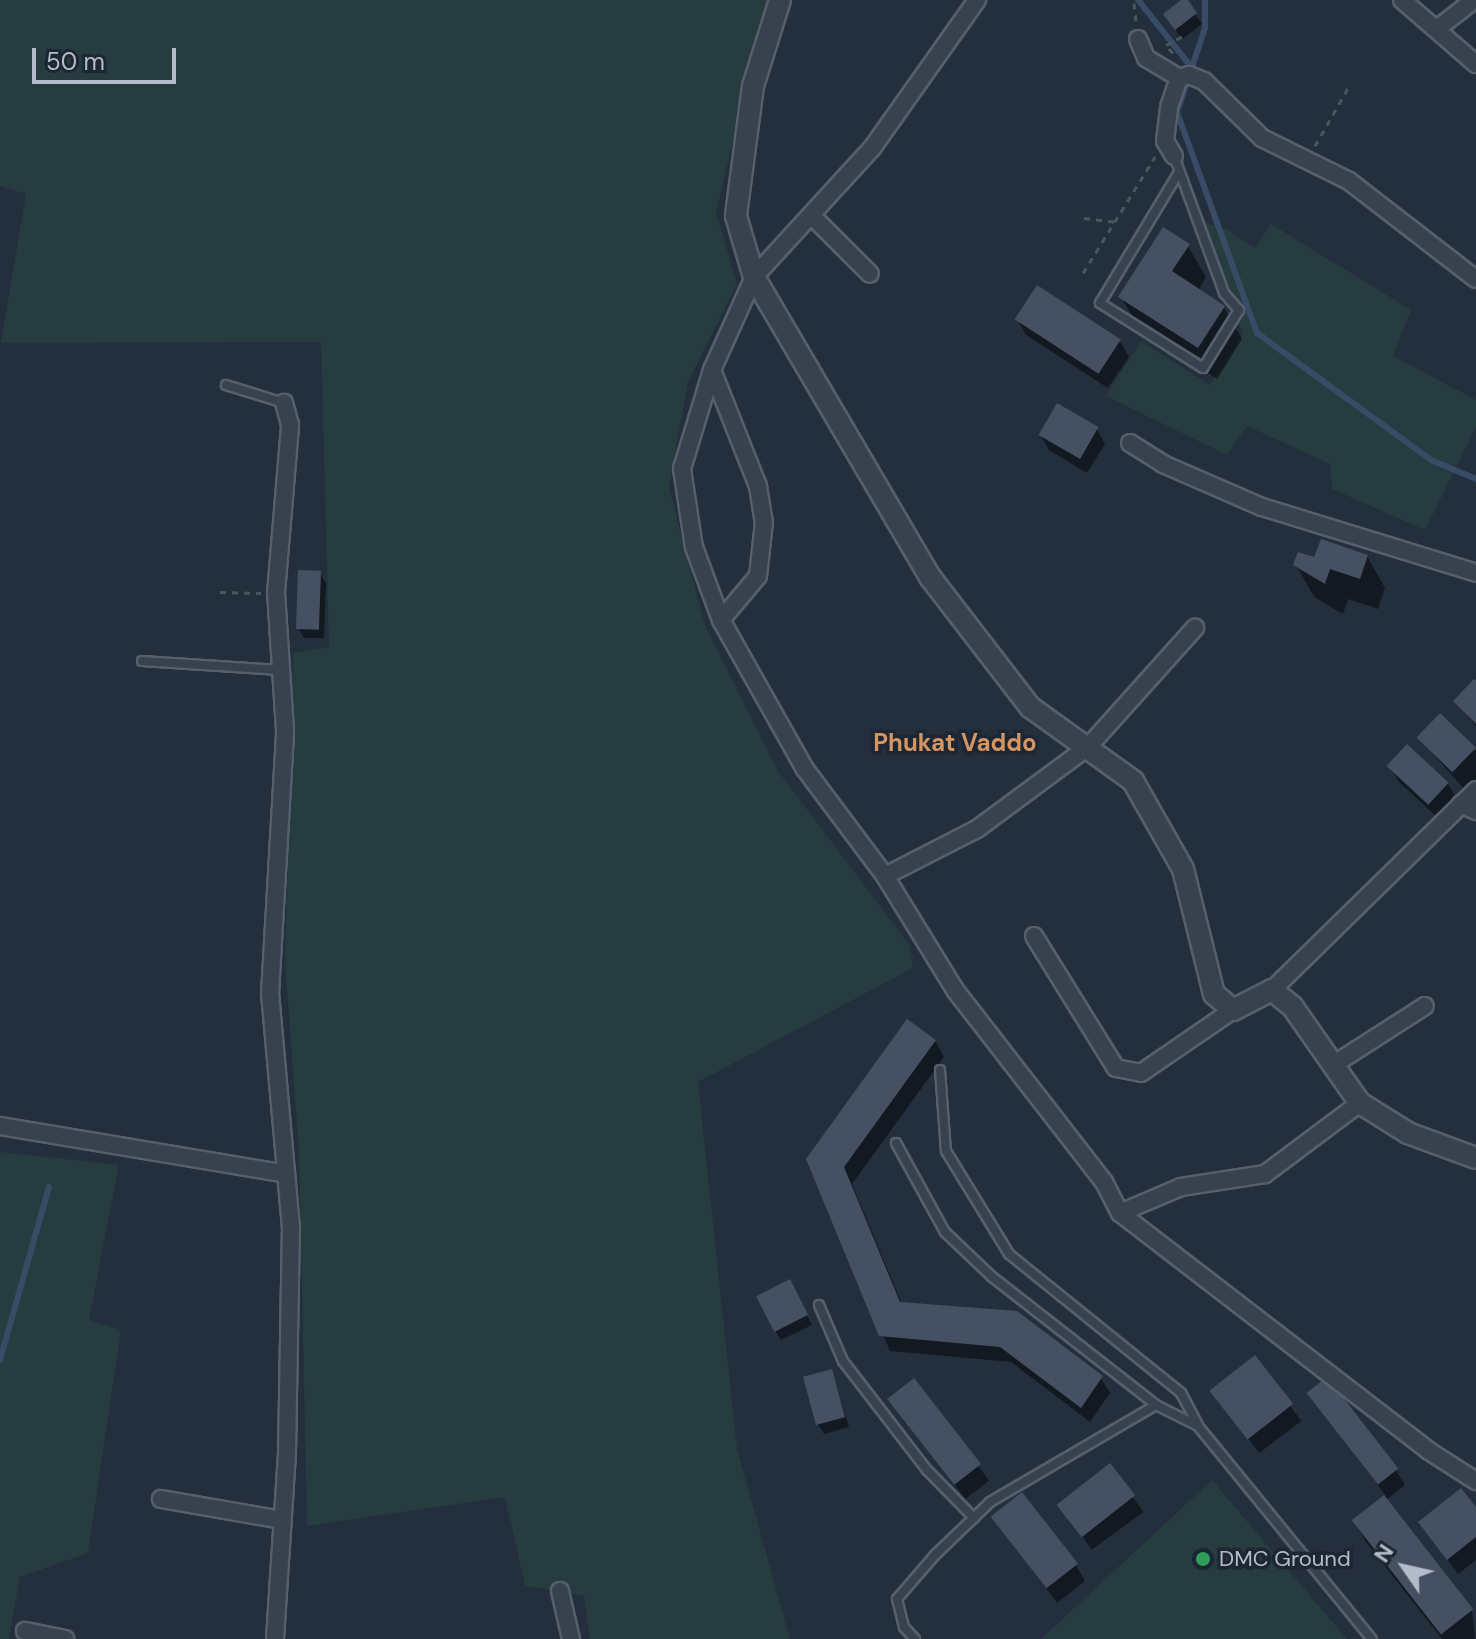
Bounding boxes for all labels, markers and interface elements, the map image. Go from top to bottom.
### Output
scale bar [36,32,180,82]
text: 50 m [46,46,105,77]
district label: Phukat Vaddo [873,729,1037,757]
north arrow [1364,1527,1444,1607]
text: N [1367,1539,1400,1568]
place label: DMC Ground [1219,1546,1351,1572]
marker: DMC Ground [1194,1550,1212,1568]

